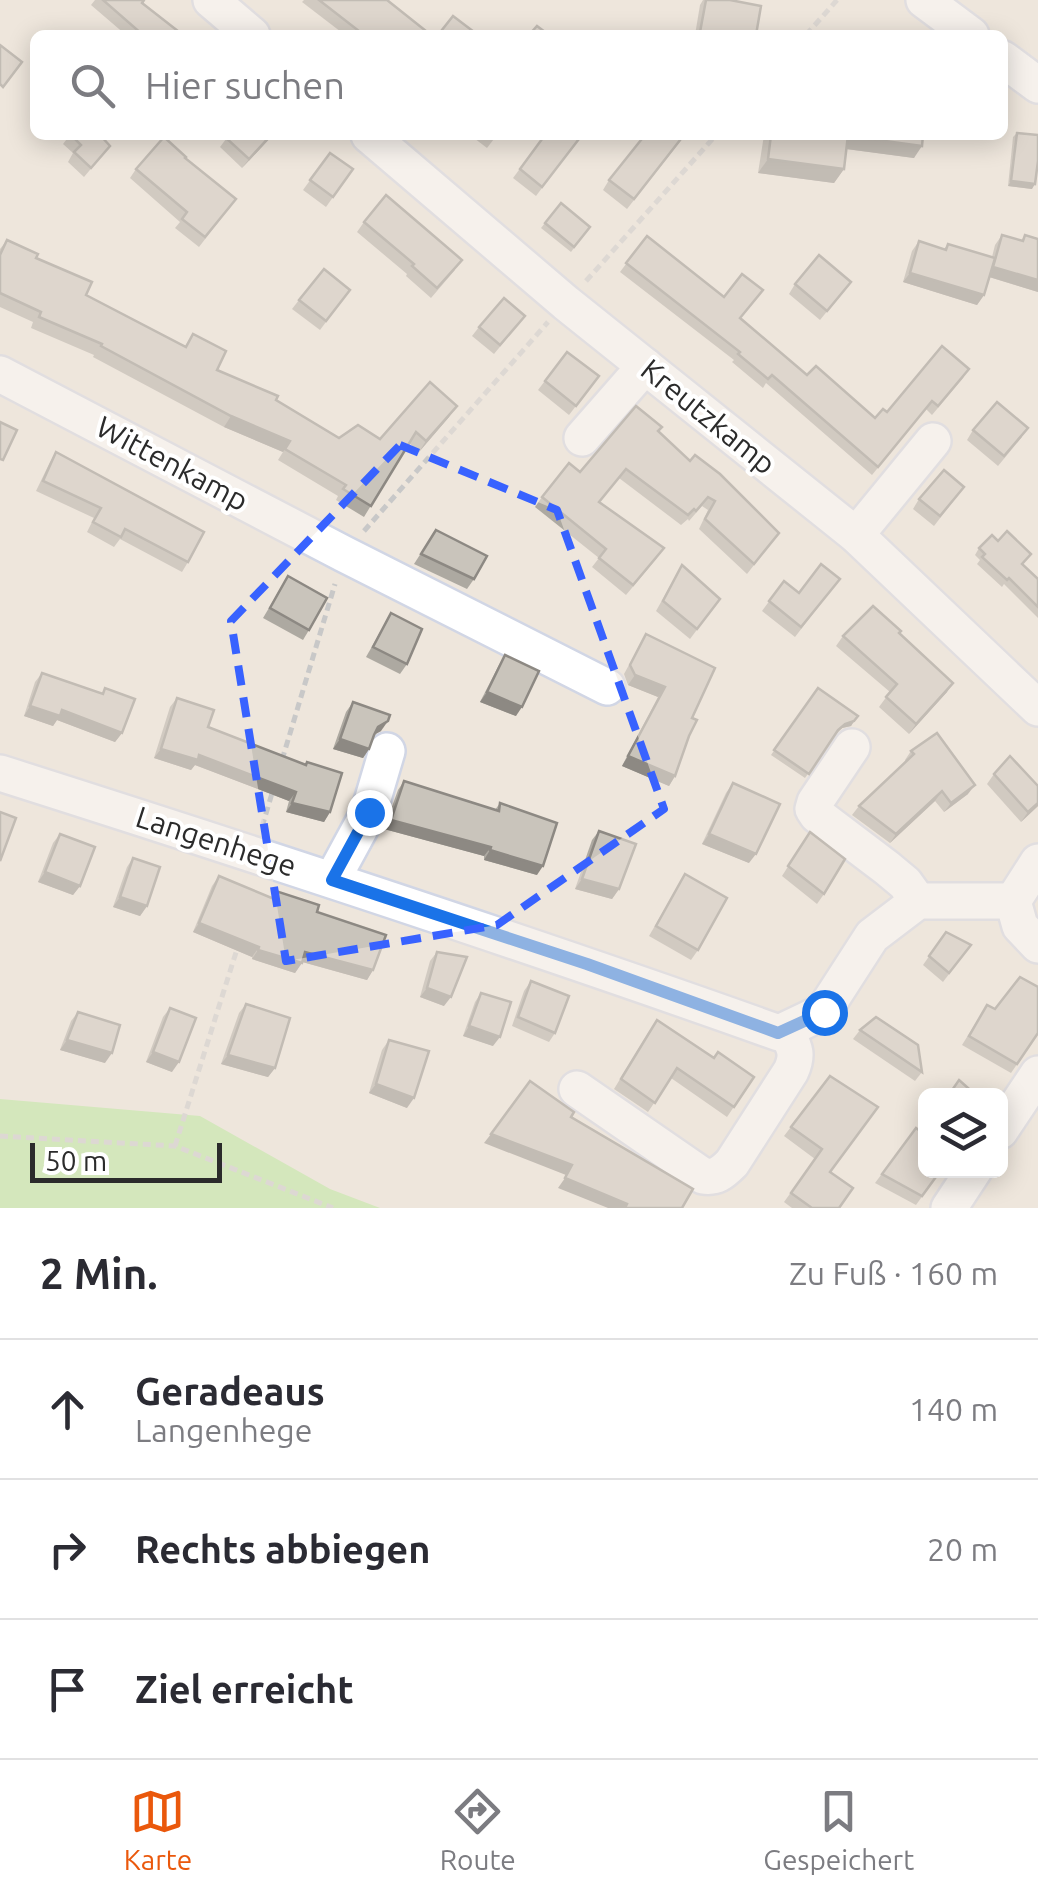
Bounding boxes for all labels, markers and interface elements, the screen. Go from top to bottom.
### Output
search box [30,30,1008,140]
icon: search [65,58,120,113]
text: Hier suchen [145,64,345,106]
street label: Kreutzkamp [635,352,783,481]
street label: Wittenkamp [91,409,254,517]
route end [347,790,393,836]
street label: Langenhege [132,799,301,883]
route start [802,990,848,1036]
map controls [918,1088,1008,1178]
button: layers [918,1088,1008,1178]
scale bar [30,1138,222,1182]
text: 50 m [45,1145,107,1176]
text: 2 Min. [40,1250,158,1297]
text: Zu Fuß · 160 m [789,1255,998,1291]
text: Geradeaus [135,1370,325,1412]
icon: ahead [40,1382,95,1437]
text: 140 m [909,1391,998,1427]
text: Langenhege [135,1412,312,1448]
icon: right [40,1522,95,1577]
text: Rechts abbiegen [135,1528,430,1570]
text: 20 m [927,1531,998,1567]
icon: arrive [40,1662,95,1717]
text: Ziel erreicht [135,1668,354,1710]
tab: Karte [124,1784,192,1875]
tab: Route [440,1784,516,1875]
tab: Gespeichert [763,1784,914,1875]

